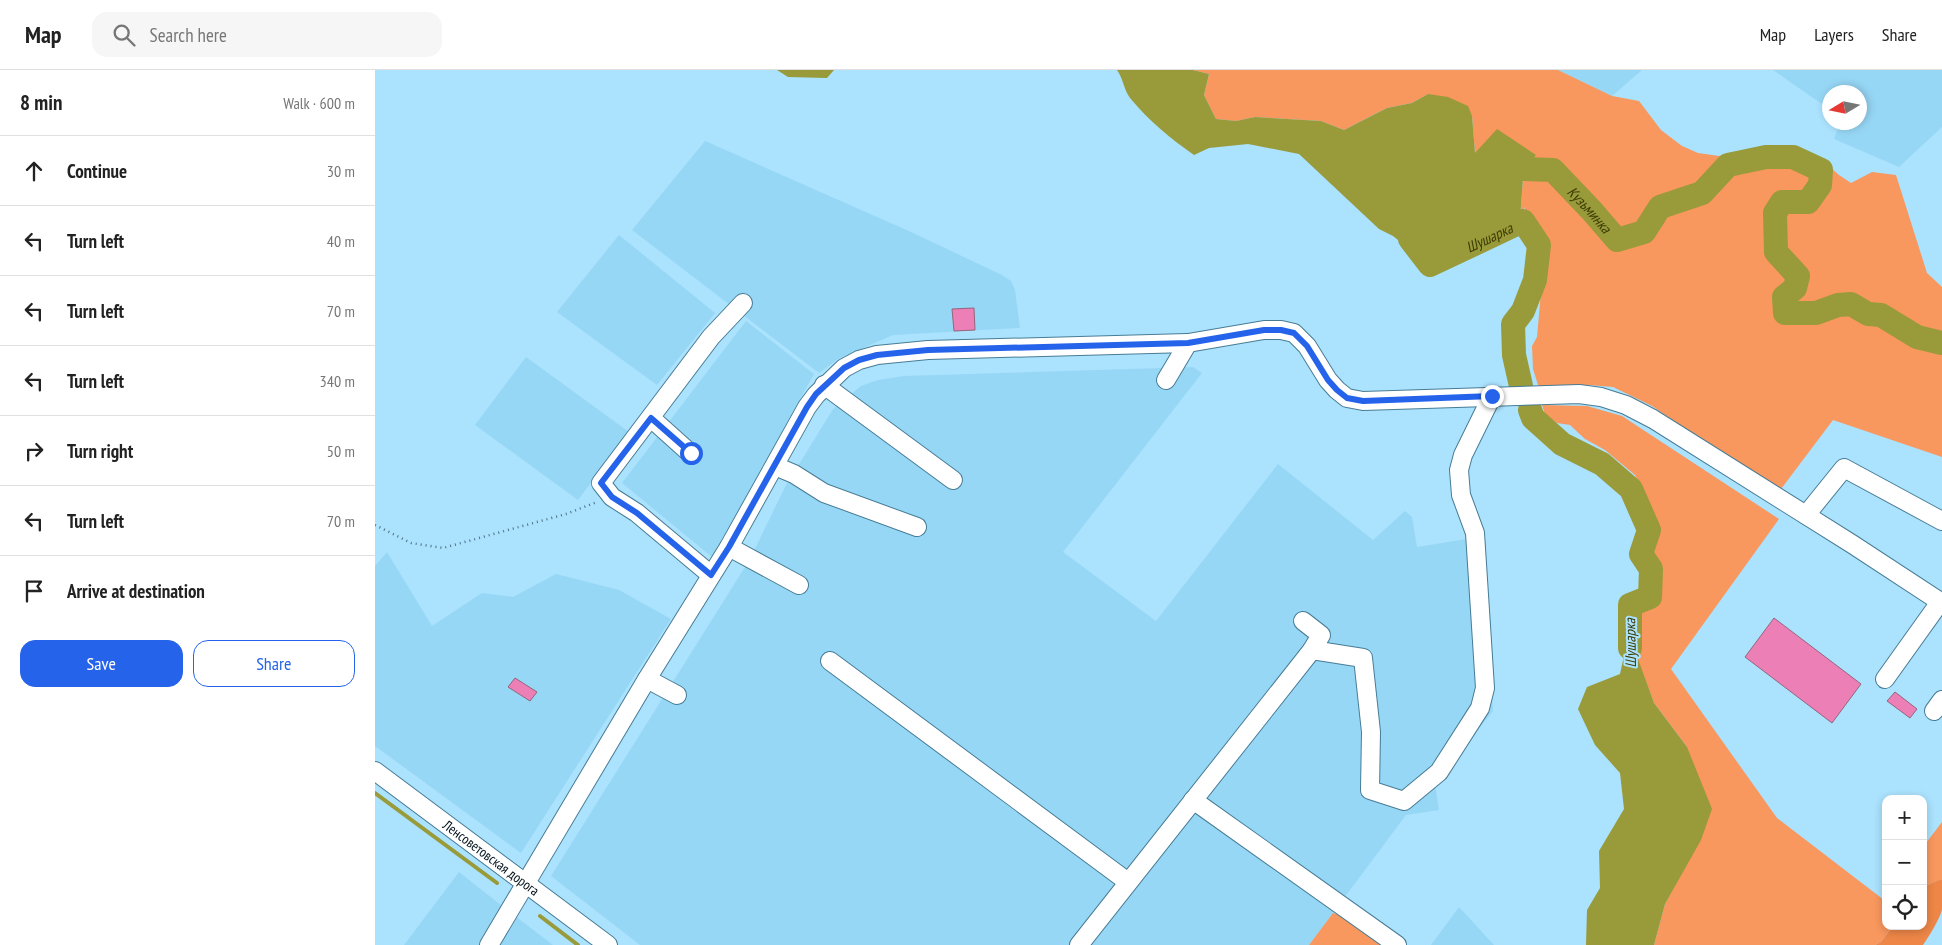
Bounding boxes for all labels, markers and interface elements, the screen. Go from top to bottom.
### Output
search box [92,12,442,57]
text: Map [25,19,62,50]
icon: search [110,21,138,49]
text: Search here [150,23,227,47]
text: Map [1760,23,1786,46]
text: Layers [1814,23,1854,46]
text: Share [1882,23,1917,46]
north arrow [1822,85,1867,130]
text: 8 min [20,89,62,116]
text: Walk · 600 m [283,93,355,113]
icon: ahead [20,157,48,185]
text: Continue [67,159,127,183]
text: 30 m [327,161,355,181]
water label: Кузьминка [1564,182,1617,237]
water label: Шушарка [1463,218,1516,256]
icon: left [20,227,48,255]
text: Turn left [67,229,124,253]
text: 40 m [327,231,355,251]
icon: left [20,297,48,325]
text: Turn left [67,299,124,323]
text: 70 m [327,301,355,321]
icon: left [20,367,48,395]
text: Turn left [67,369,124,393]
text: 340 m [320,371,355,391]
route end [1481,385,1504,408]
icon: right [20,437,48,465]
text: Turn right [67,439,133,463]
text: 50 m [327,441,355,461]
route start [680,442,703,465]
icon: left [20,507,48,535]
text: Turn left [67,509,124,533]
text: 70 m [327,511,355,531]
icon: arrive [20,577,48,605]
text: Arrive at destination [67,579,205,603]
water label: Шушарка [1620,617,1640,668]
button: Save [20,640,183,687]
button: Share [193,640,355,687]
map controls [1882,795,1927,930]
button: + [1882,795,1927,840]
street label: Ленсоветовская дорога [439,815,543,900]
button: − [1882,840,1927,885]
button: locate [1882,885,1927,930]

